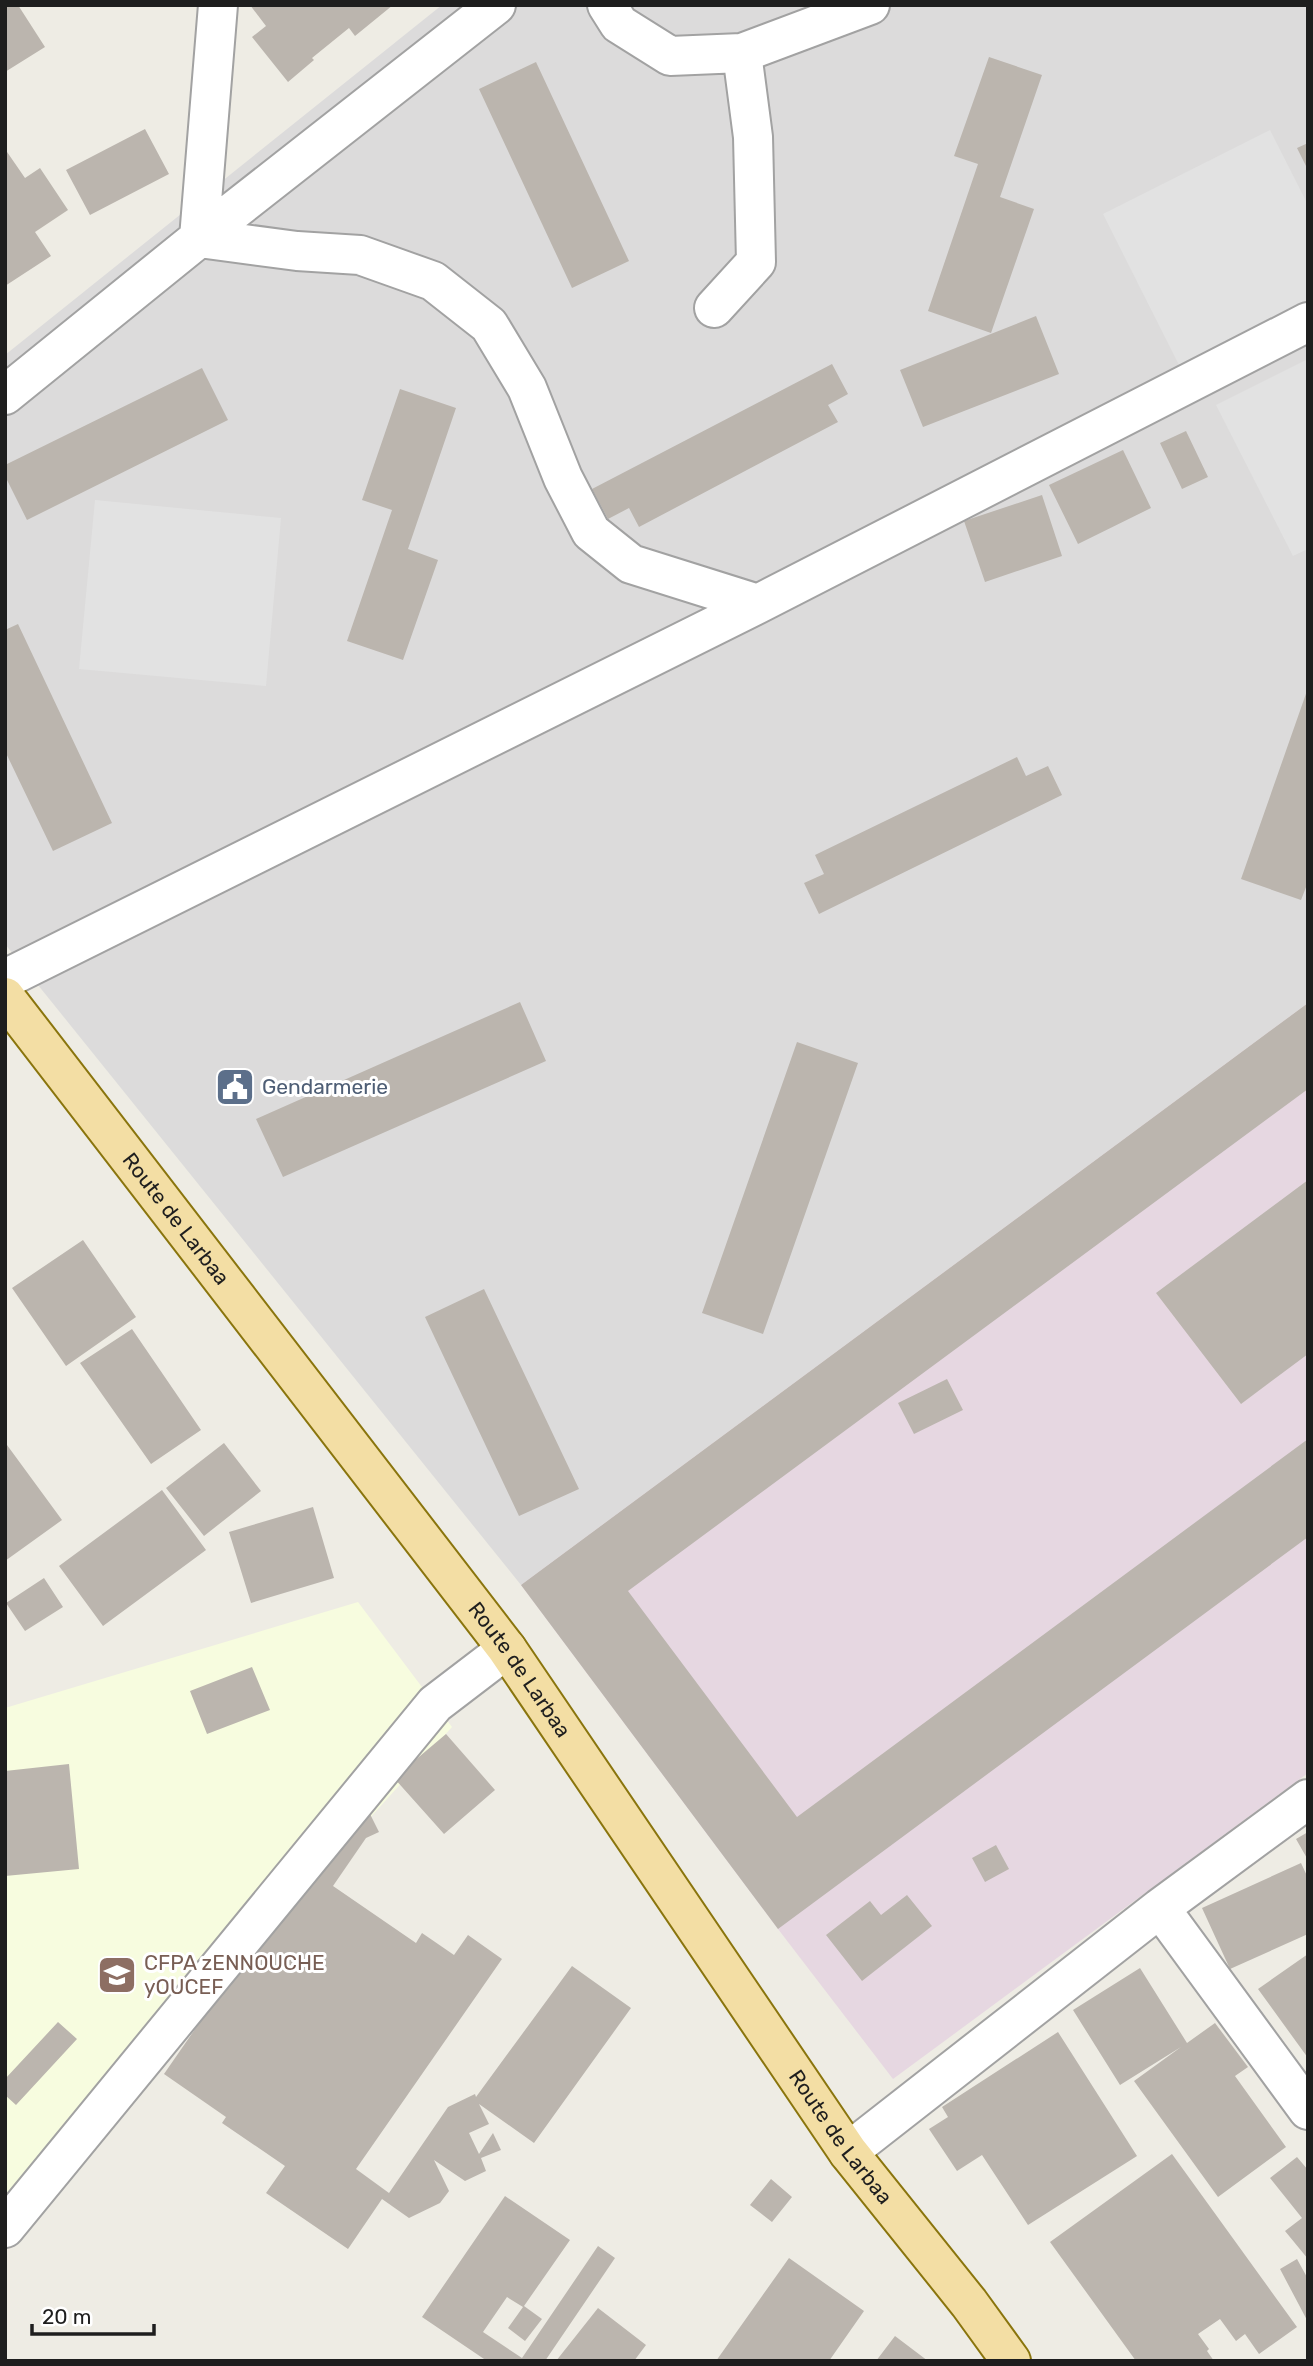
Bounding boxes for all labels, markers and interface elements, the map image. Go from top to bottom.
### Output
public building icon: Gendarmerie [214,1066,256,1108]
place label: Gendarmerie [262,1074,388,1099]
street label: Route de Larbaa [118,1148,235,1290]
street label: Route de Larbaa [463,1597,576,1742]
place label: CFPA zENNOUCHE yOUCEF [144,1950,325,1999]
school or university icon: CFPA zENNOUCHE yOUCEF [96,1954,138,1996]
street label: Route de Larbaa [784,2065,898,2209]
scale bar [32,2292,154,2336]
text: 20 m [42,2304,91,2329]

